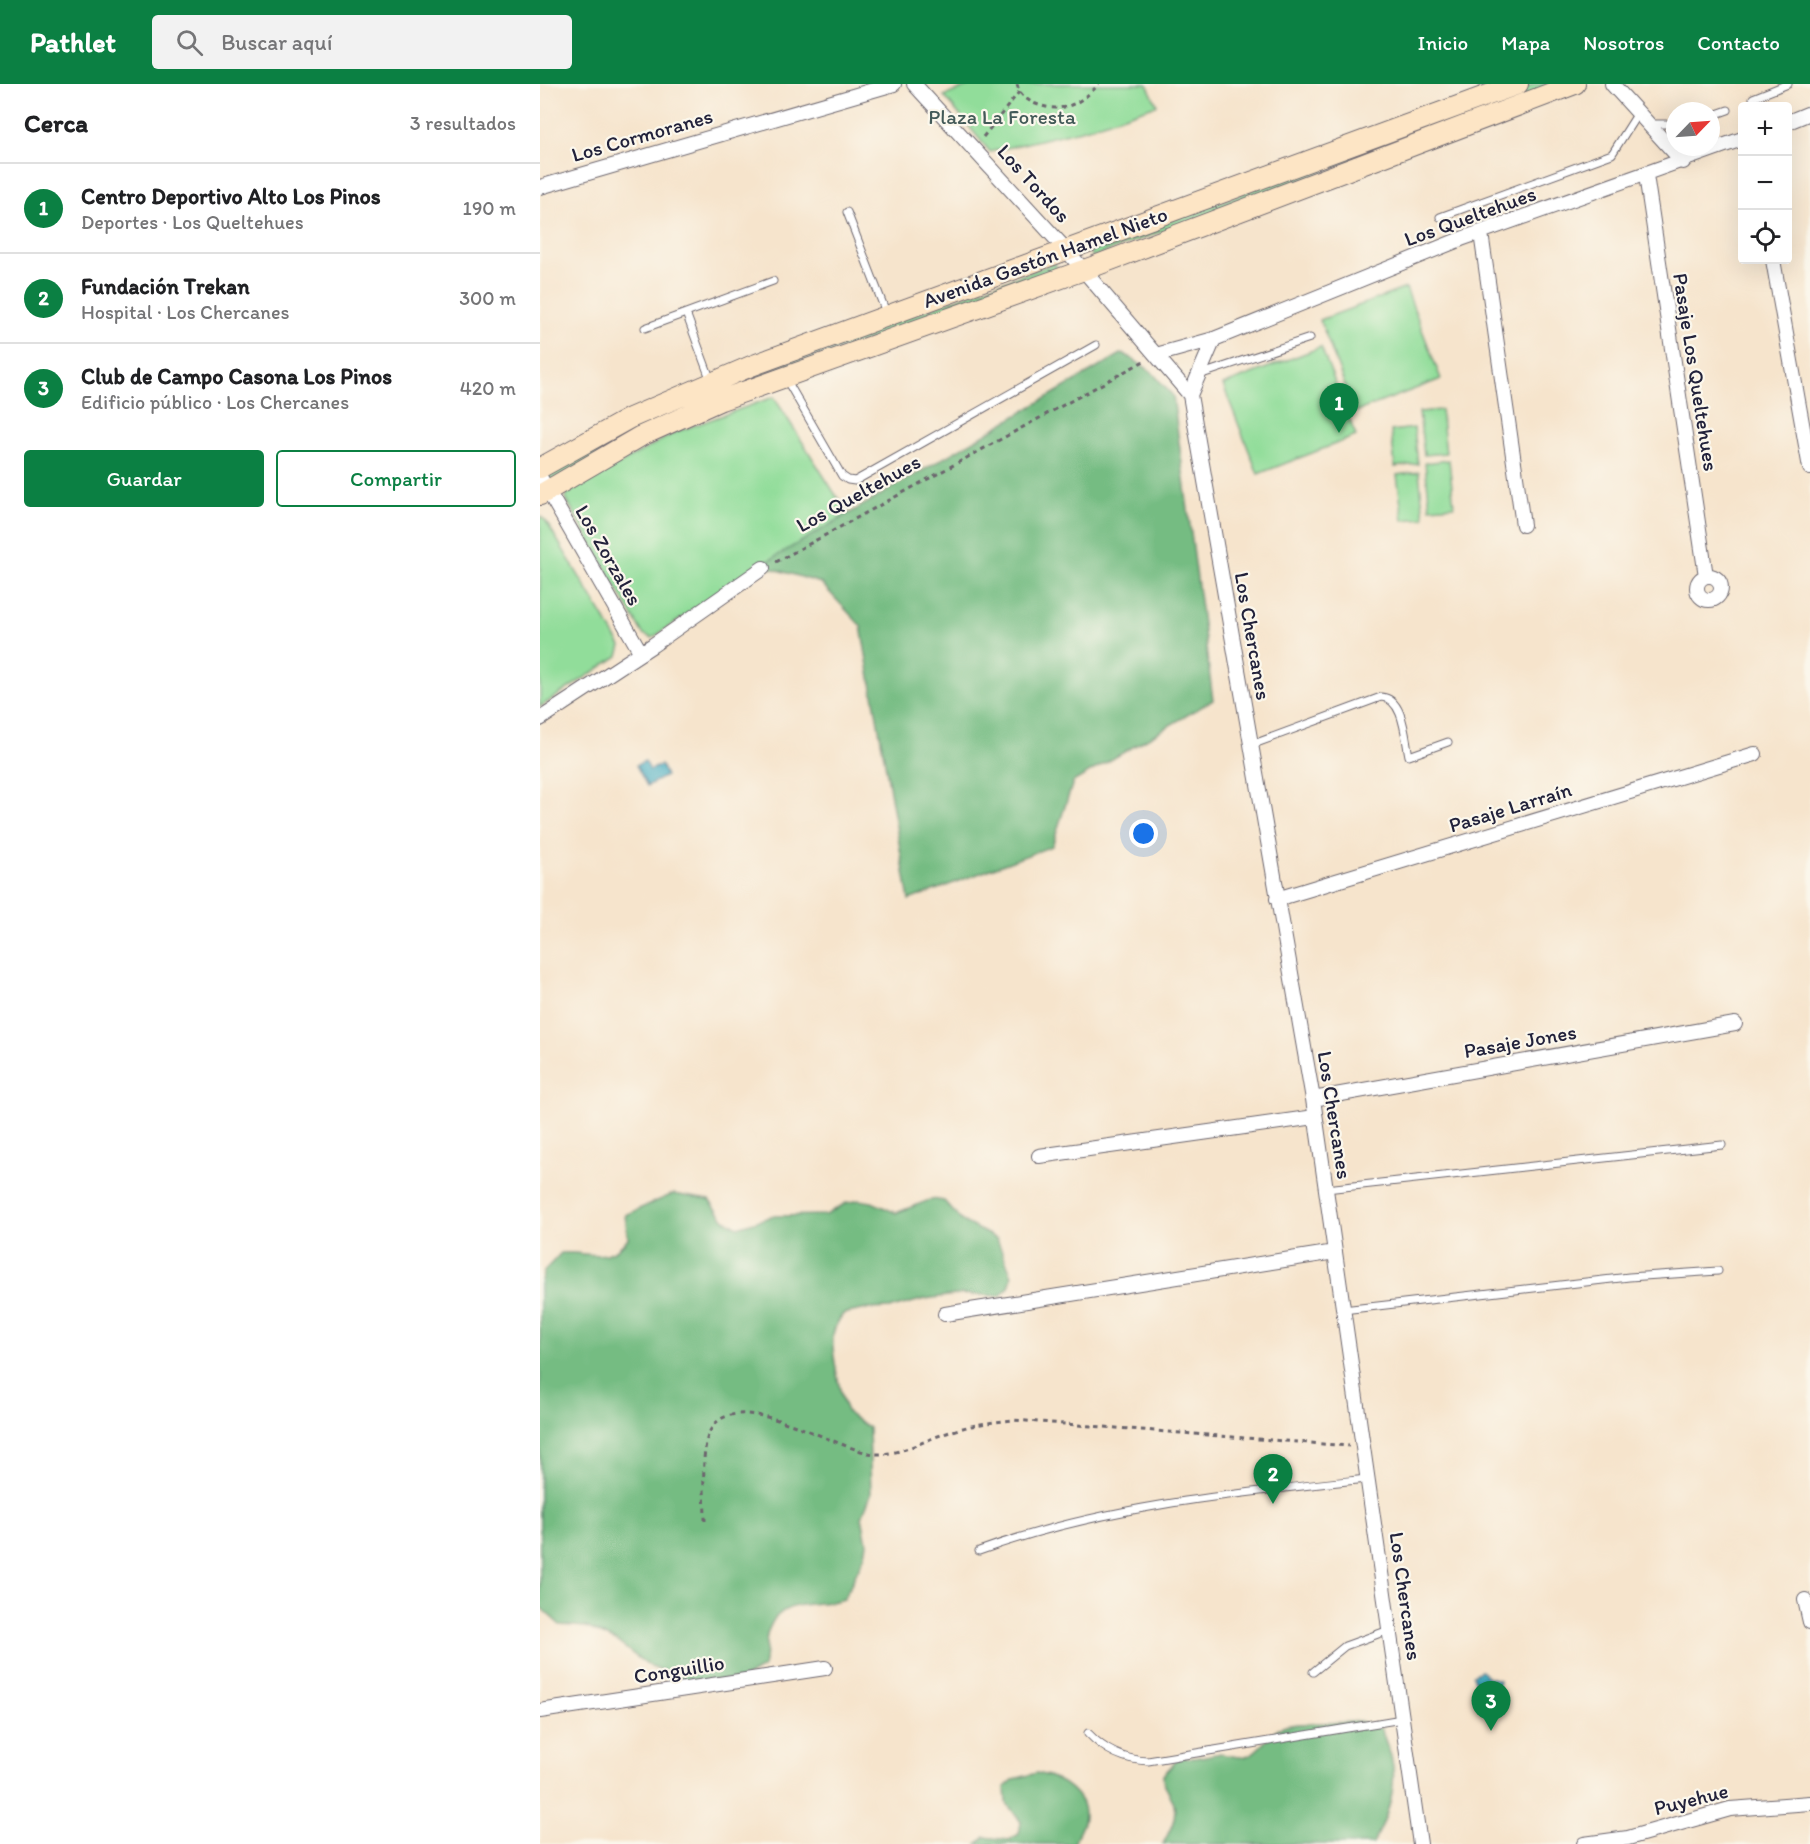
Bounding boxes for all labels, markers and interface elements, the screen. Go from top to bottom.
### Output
search box [152,15,572,69]
text: Pathlet [30,25,116,59]
icon: search [173,26,206,59]
text: Buscar aquí [221,29,332,56]
text: Inicio [1418,30,1468,55]
text: Mapa [1501,30,1550,55]
text: Nosotros [1583,30,1664,55]
text: Contacto [1697,30,1780,55]
north arrow [1666,102,1720,156]
map controls [1738,102,1792,264]
button: + [1738,102,1792,156]
street label: Los Cormoranes [568,103,716,167]
park label: Plaza La Foresta [928,104,1076,129]
text: Cerca [24,107,88,139]
text: 3 resultados [410,111,516,135]
street label: Los Tordos [992,139,1076,227]
button: − [1738,156,1792,210]
street label: Los Queltehues [1401,181,1539,251]
text: Centro Deportivo Alto Los Pinos [81,183,381,210]
text: 1 [39,196,48,220]
text: 190 m [463,196,516,220]
street label: Avenida Gastón Hamel Nieto [919,201,1171,313]
text: Deportes · Los Queltehues [81,210,304,234]
button: locate [1738,210,1792,264]
street label: Pasaje Los Queltehues [1668,271,1724,473]
text: Fundación Trekan [81,273,250,300]
text: 2 [38,286,49,310]
text: 300 m [459,286,516,310]
text: Hospital · Los Chercanes [81,300,290,324]
text: Club de Campo Casona Los Pinos [81,363,392,390]
text: 3 [38,376,49,400]
text: 420 m [460,376,516,400]
pin: 1 [1320,384,1358,433]
text: Edificio público · Los Chercanes [81,390,349,414]
street label: Los Queltehues [791,449,925,537]
button: Guardar [24,450,264,507]
button: Compartir [276,450,516,507]
street label: Los Zorzales [570,500,648,610]
street label: Los Chercanes [1229,570,1277,702]
street label: Pasaje Larraín [1446,776,1574,838]
your location [1129,819,1158,848]
street label: Pasaje Jones [1462,1019,1578,1063]
street label: Los Chercanes [1313,1049,1357,1181]
pin: 2 [1254,1454,1292,1504]
street label: Los Chercanes [1385,1530,1427,1662]
street label: Conguillio [632,1649,726,1689]
pin: 3 [1472,1682,1510,1731]
street label: Puyehue [1651,1778,1731,1820]

